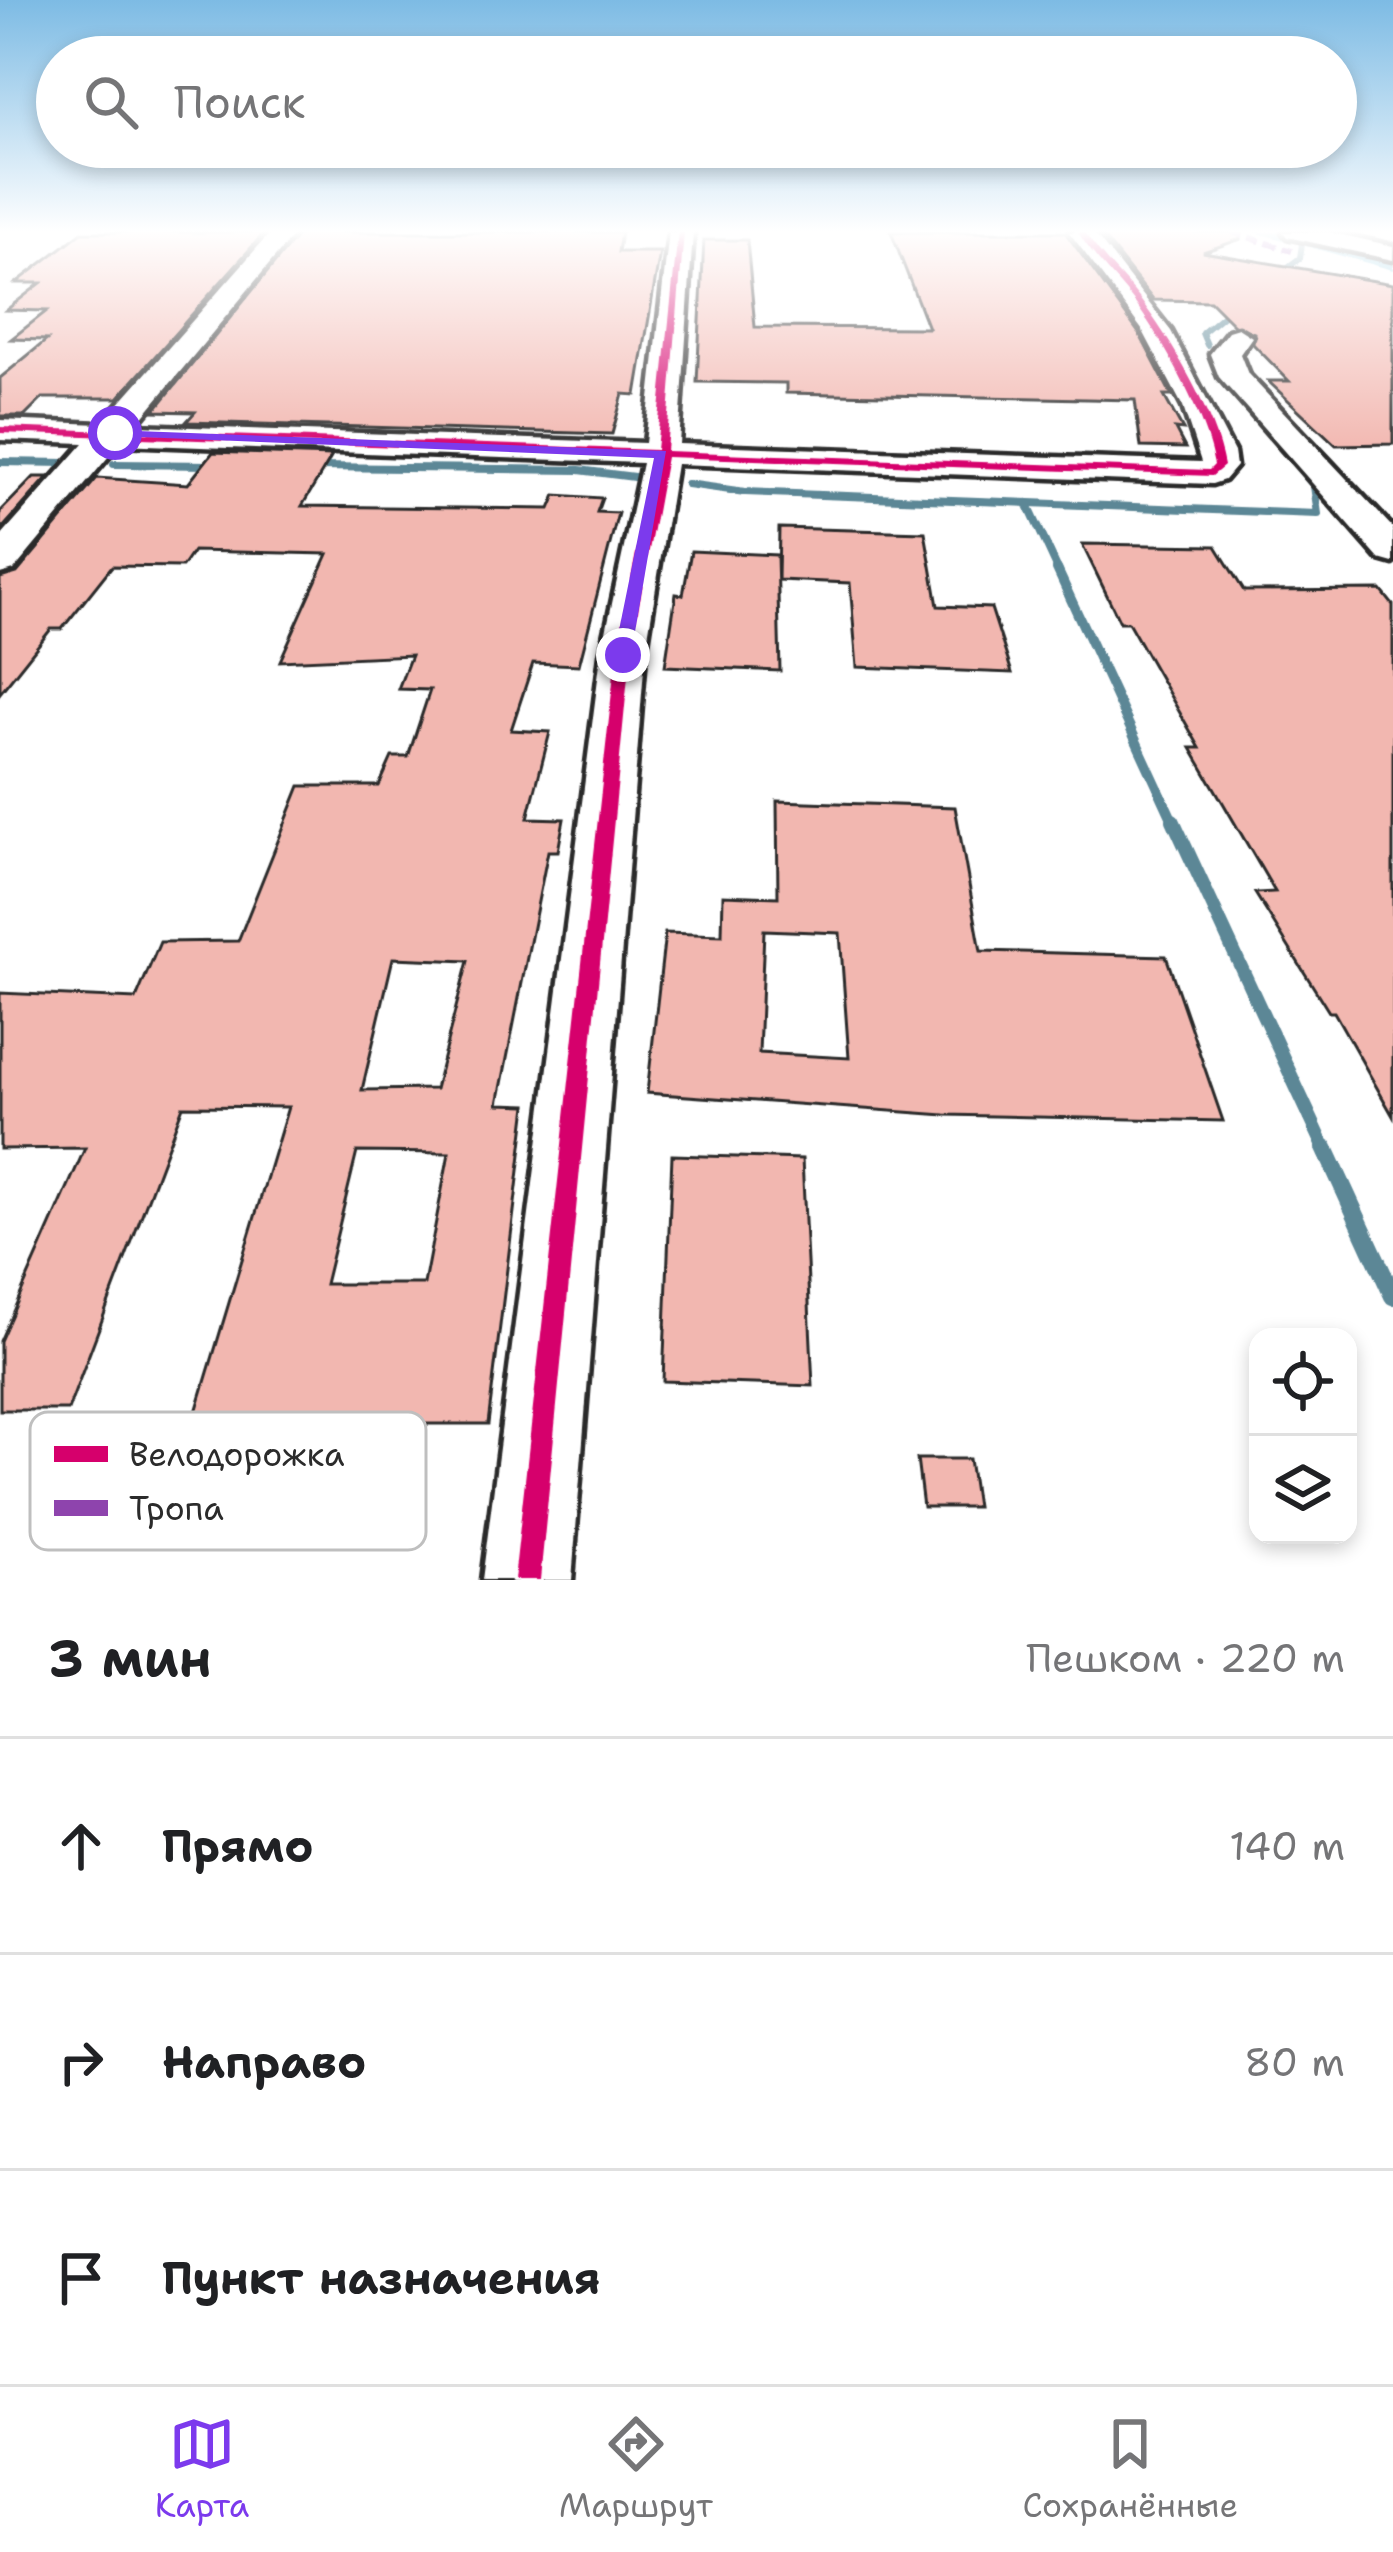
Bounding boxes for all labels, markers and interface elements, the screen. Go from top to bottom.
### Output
search box [36,36,1357,168]
icon: search [78,69,144,135]
text: Поиск [174,72,305,132]
route start [88,406,142,460]
route end [596,628,650,682]
map controls [1249,1328,1357,1544]
button: locate [1249,1328,1357,1436]
legend [30,1412,426,1550]
text: Велодорожка [129,1432,344,1477]
button: layers [1249,1436,1357,1544]
text: Тропа [129,1486,224,1531]
text: 3 мин [48,1624,212,1692]
text: Пешком · 220 m [1026,1632,1345,1684]
icon: ahead [48,1813,114,1879]
text: Прямо [162,1816,313,1876]
text: 140 m [1229,1820,1345,1872]
icon: right [48,2029,114,2095]
text: Направо [162,2032,366,2092]
text: 80 m [1244,2036,1345,2088]
icon: arrive [48,2245,114,2311]
text: Пункт назначения [162,2248,601,2308]
tab: Карта [155,2411,249,2528]
tab: Маршрут [559,2411,713,2528]
tab: Сохранённые [1023,2411,1238,2528]

